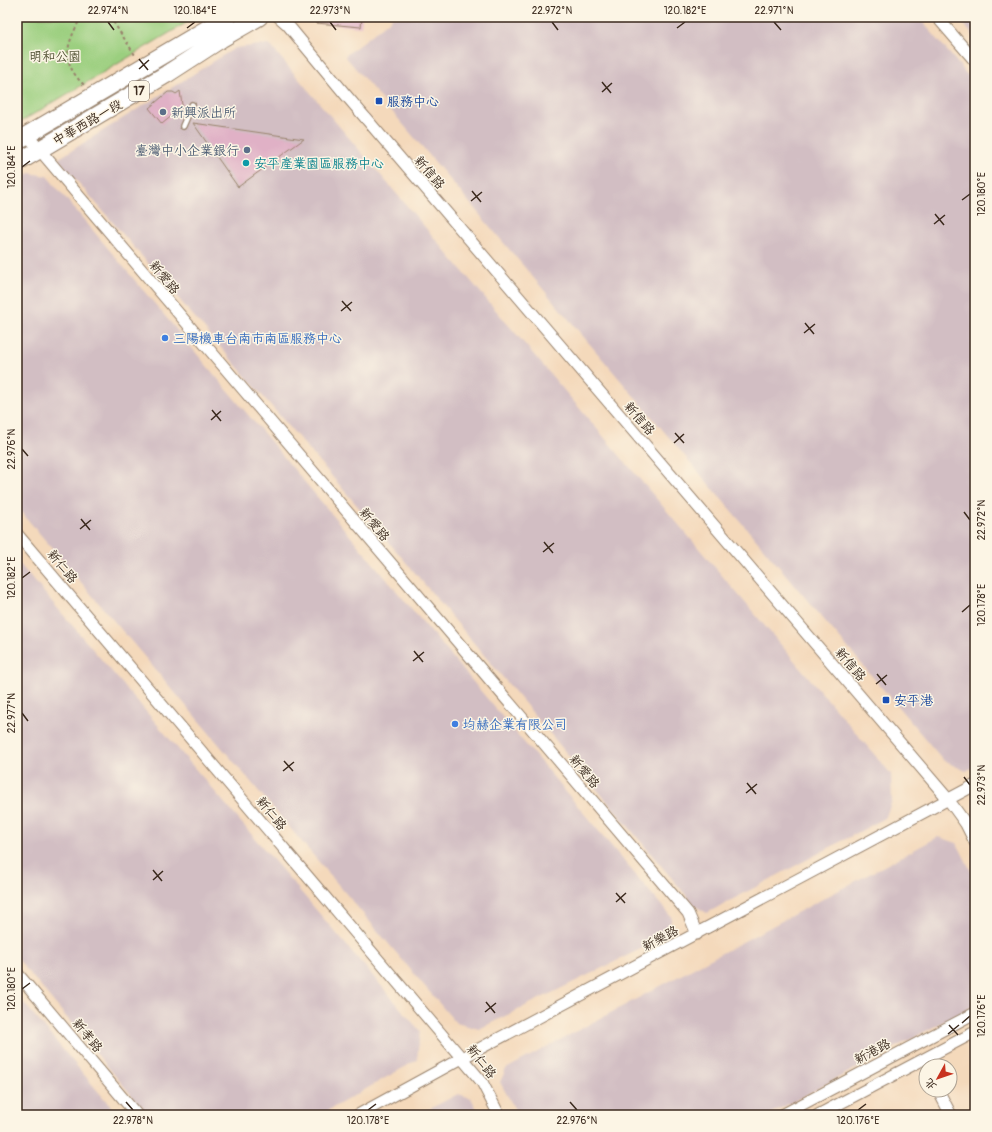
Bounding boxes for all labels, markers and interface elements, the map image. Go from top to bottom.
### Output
text: 22.974°N [88,5,129,17]
text: 120.184°E [174,5,216,17]
text: 22.973°N [310,5,351,17]
text: 22.972°N [532,5,573,17]
text: 120.182°E [664,5,706,17]
text: 22.971°N [755,5,794,17]
park label: 明和公園 [29,49,81,65]
road number: 17 [129,81,149,101]
place label: 服務中心 [387,94,439,110]
street label: 中華西路一段 [50,96,125,149]
marker: 服務中心 [374,96,384,106]
place label: 新興派出所 [171,105,236,121]
marker: 新興派出所 [158,107,168,117]
place label: 臺灣中小企業銀行 [135,143,239,159]
marker: 臺灣中小企業銀行 [242,145,252,155]
text: 120.184°E [6,146,18,188]
street label: 新信路 [410,153,448,193]
place label: 安平產業園區服務中心 [254,156,384,172]
marker: 安平產業園區服務中心 [241,158,251,168]
text: 120.180°E [976,172,988,216]
street label: 新愛路 [146,258,183,298]
place label: 三陽機車台南市南區服務中心 [173,331,342,347]
marker: 三陽機車台南市南區服務中心 [160,333,170,343]
street label: 新信路 [620,399,658,439]
text: 22.976°N [6,428,18,469]
text: 22.972°N [976,499,988,540]
street label: 新愛路 [356,505,393,545]
street label: 新仁路 [44,547,81,587]
text: 120.182°E [6,557,18,599]
text: 120.178°E [976,584,988,626]
street label: 新信路 [831,645,869,685]
text: 22.977°N [6,693,18,733]
place label: 安平港 [894,693,934,709]
marker: 安平港 [881,695,891,705]
place label: 均赫企業有限公司 [463,717,567,733]
marker: 均赫企業有限公司 [450,719,460,729]
street label: 新愛路 [566,752,603,792]
text: 22.973°N [976,764,988,805]
street label: 新仁路 [253,794,290,834]
street label: 新樂路 [639,923,681,955]
text: 120.180°E [6,967,18,1011]
text: 120.176°E [976,994,988,1038]
street label: 新孝路 [69,1016,106,1056]
street label: 新港路 [851,1036,893,1068]
street label: 新仁路 [463,1041,500,1082]
north arrow [918,1058,958,1098]
text: 北 [922,1076,939,1092]
text: 22.978°N [113,1115,153,1127]
text: 120.178°E [347,1115,389,1127]
text: 22.976°N [557,1115,598,1127]
text: 120.176°E [836,1115,880,1127]

